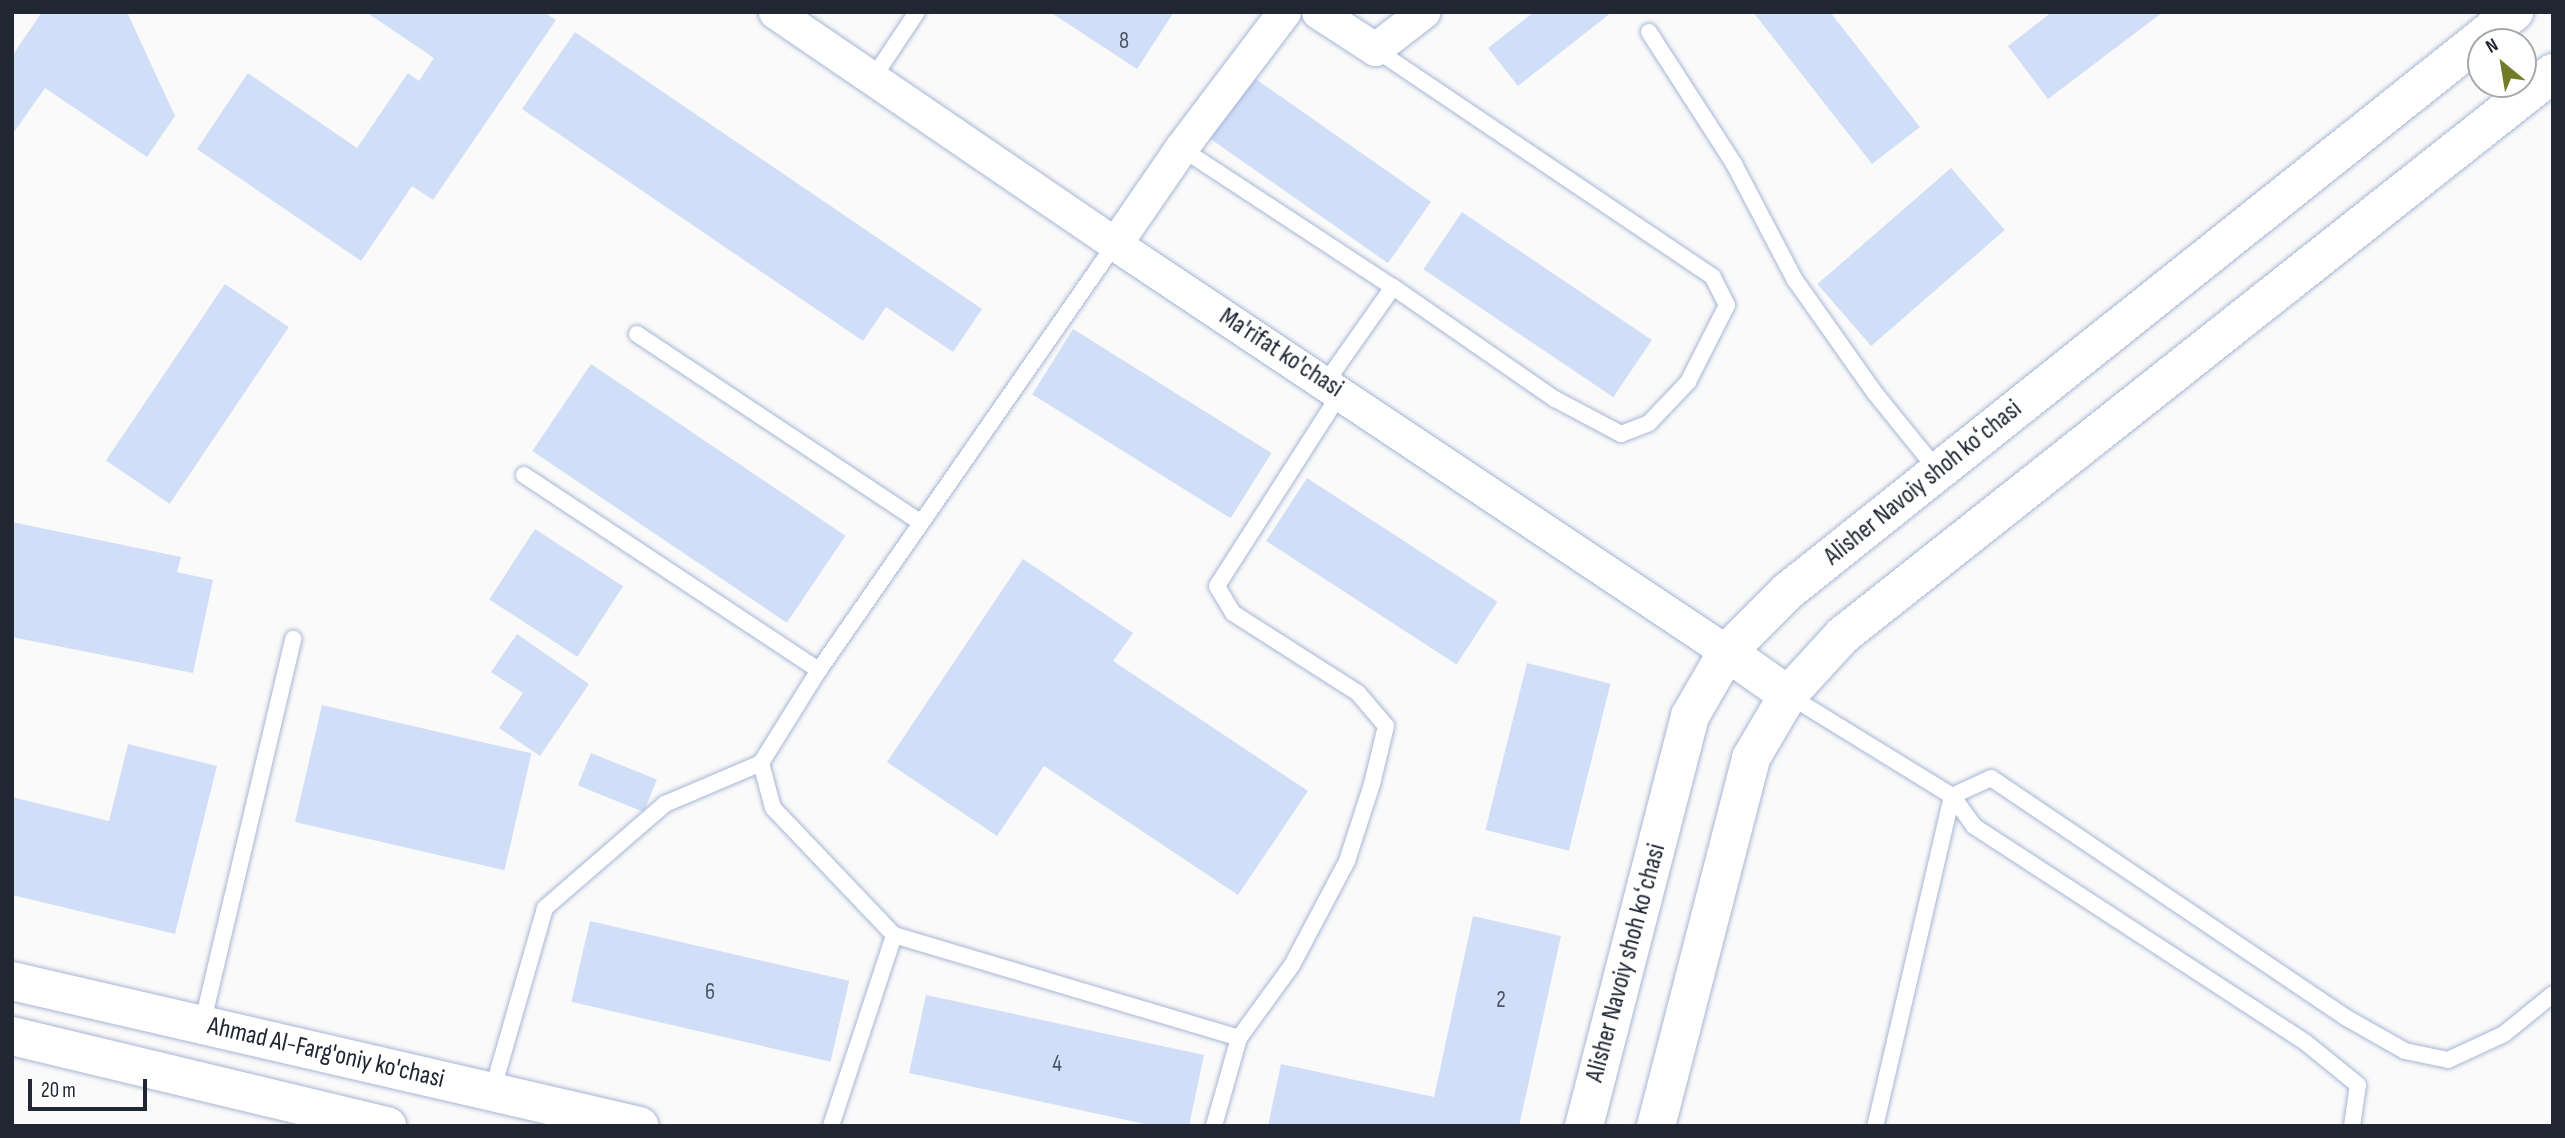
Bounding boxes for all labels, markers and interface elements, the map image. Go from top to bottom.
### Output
house number: 8 [1119,27,1129,55]
north arrow [2467,28,2537,98]
text: N [2482,34,2502,59]
street label: Ma'rifat ko'chasi [1213,301,1349,405]
street label: Alisher Navoiy shoh koʻchasi [1818,394,2028,572]
street label: Alisher Navoiy shoh koʻchasi [1579,841,1673,1085]
house number: 6 [705,978,715,1006]
house number: 2 [1496,986,1506,1014]
street label: Ahmad Al-Farg'oniy ko'chasi [205,1011,447,1095]
house number: 4 [1052,1050,1062,1078]
scale bar [32,1064,150,1108]
text: 20 m [41,1078,76,1103]

